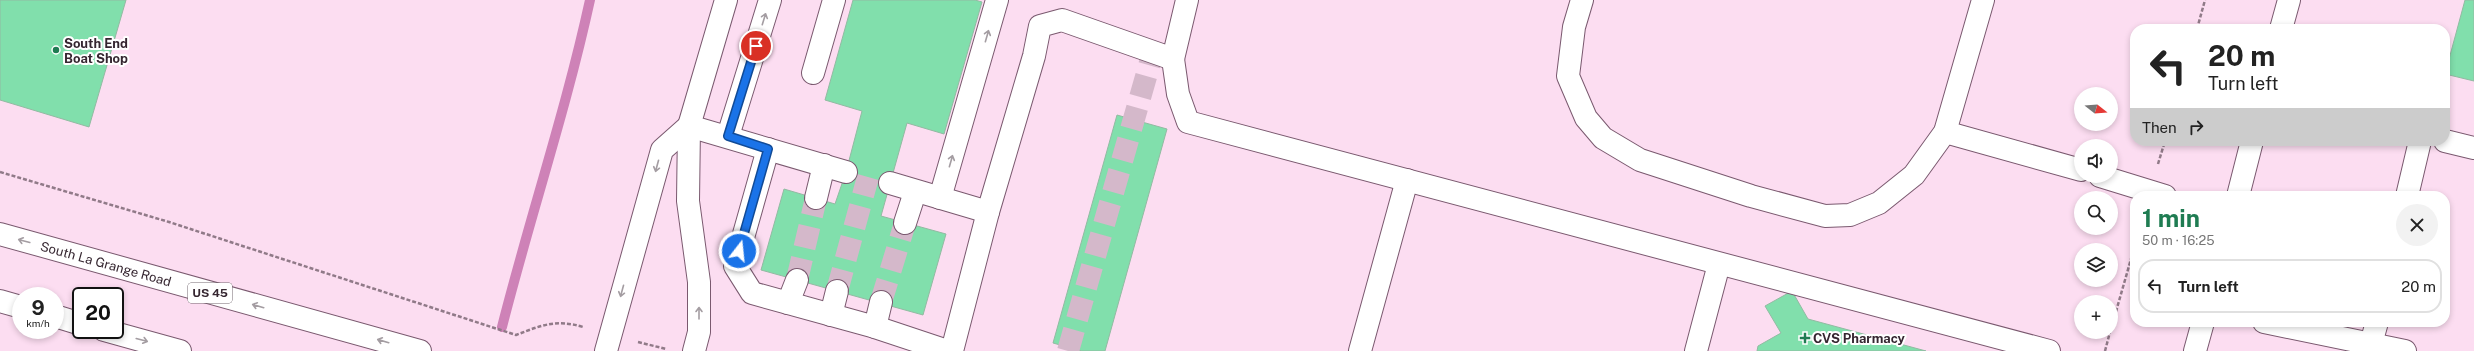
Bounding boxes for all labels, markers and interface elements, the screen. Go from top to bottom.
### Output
one-way arrow [761,12,768,25]
pin [739,29,773,63]
one-way arrow [984,30,991,43]
icon: arrive [745,35,767,57]
place label: South End Boat Shop [64,36,128,66]
text: 20 m [2208,39,2275,72]
icon: left [2142,40,2194,92]
marker: South End Boat Shop [51,45,61,55]
text: Turn left [2208,73,2278,94]
north arrow [2074,87,2118,131]
map controls [2074,87,2118,339]
icon: right [2185,116,2207,138]
text: Then [2142,119,2177,136]
button: sound [2074,139,2118,183]
one-way arrow [948,155,955,168]
one-way arrow [653,159,660,172]
button: search [2074,191,2118,235]
text: 1 min [2142,204,2200,232]
button: close [2396,204,2438,246]
position arrow [718,230,760,272]
text: 50 m · 16:25 [2142,233,2215,248]
one-way arrow [18,237,31,244]
street label: South La Grange Road [39,239,173,289]
button: layers [2074,243,2118,287]
icon: left [2144,275,2166,297]
text: Turn left [2178,278,2239,295]
text: 20 m [2401,278,2436,295]
road number: US 45 [188,283,232,303]
one-way arrow [618,284,626,297]
speed limit sign: 20 [72,287,124,339]
button: + [2074,295,2118,339]
text: 9 [31,296,45,320]
one-way arrow [251,302,264,309]
one-way arrow [695,307,703,320]
text: km/h [26,317,50,329]
place label: CVS Pharmacy [1813,331,1906,346]
marker: CVS Pharmacy [1800,333,1810,343]
one-way arrow [377,336,390,344]
one-way arrow [135,337,148,345]

